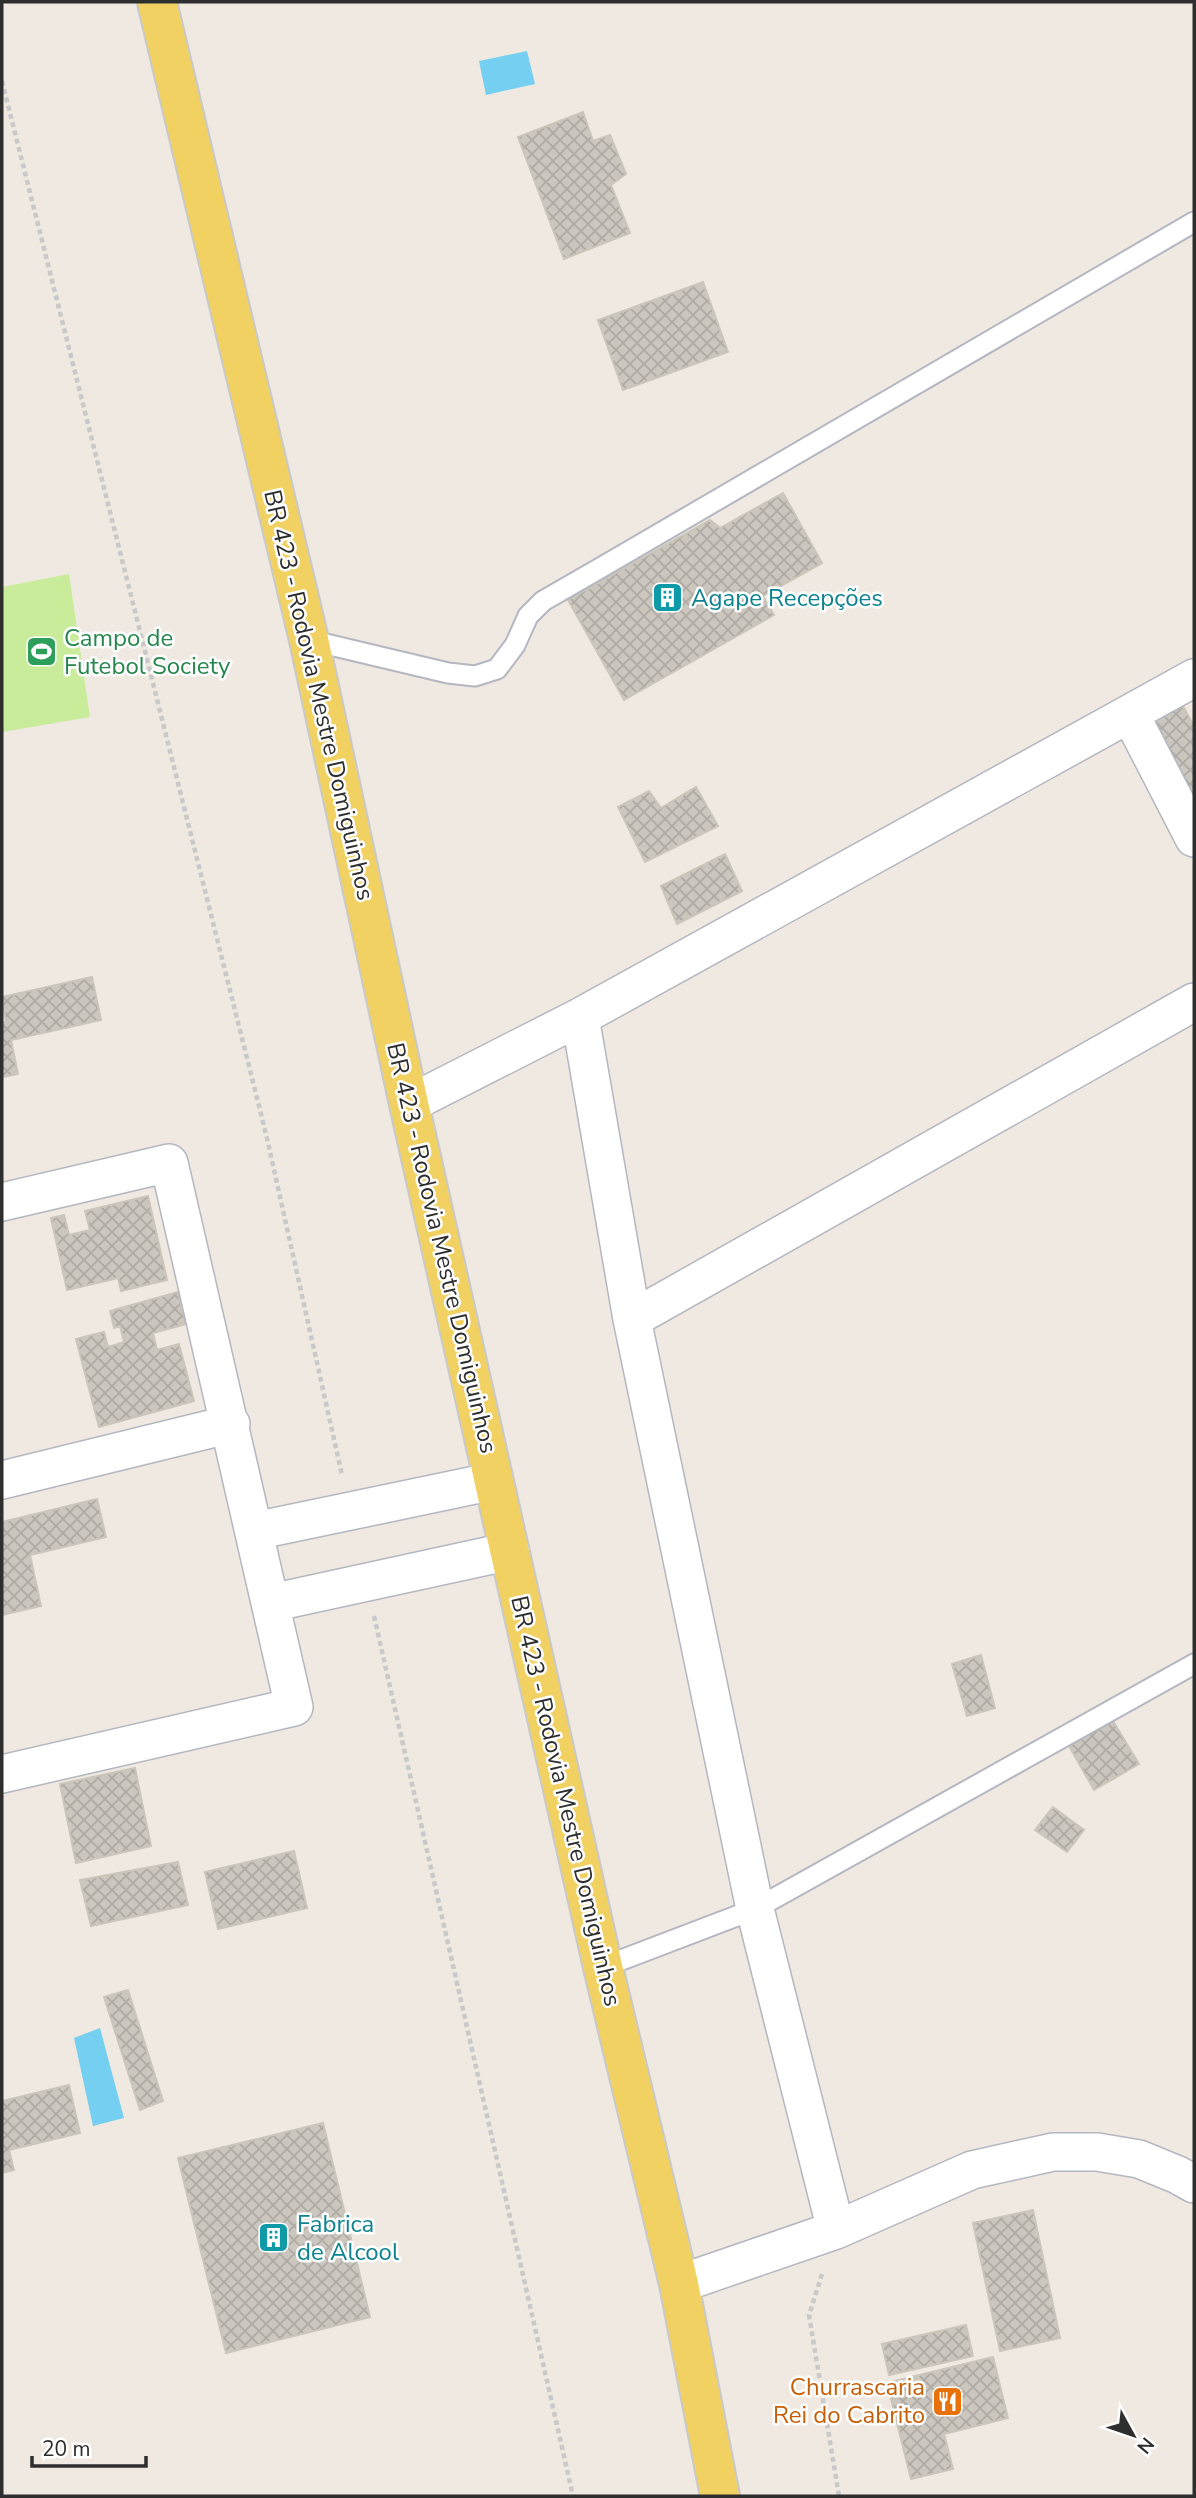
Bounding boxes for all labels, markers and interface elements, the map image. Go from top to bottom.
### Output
street label: BR 423 - Rodovia Mestre Domiguinhos [256,487,382,903]
building icon: Agape Recepções [651,581,685,615]
place label: Agape Recepções [691,582,883,614]
place label: Campo de Futebol Society [64,622,231,682]
sports icon: Campo de Futebol Society [24,635,58,669]
street label: BR 423 - Rodovia Mestre Domiguinhos [379,1040,505,1456]
street label: BR 423 - Rodovia Mestre Domiguinhos [503,1593,629,2009]
place label: Fabrica de Alcool [297,2208,399,2268]
building icon: Fabrica de Alcool [257,2221,291,2255]
place label: Churrascaria Rei do Cabrito [773,2371,925,2431]
restaurant icon: Churrascaria Rei do Cabrito [931,2384,965,2418]
north arrow [1098,2400,1168,2470]
scale bar [32,2424,145,2468]
text: N [1131,2431,1160,2459]
text: 20 m [42,2435,91,2463]

